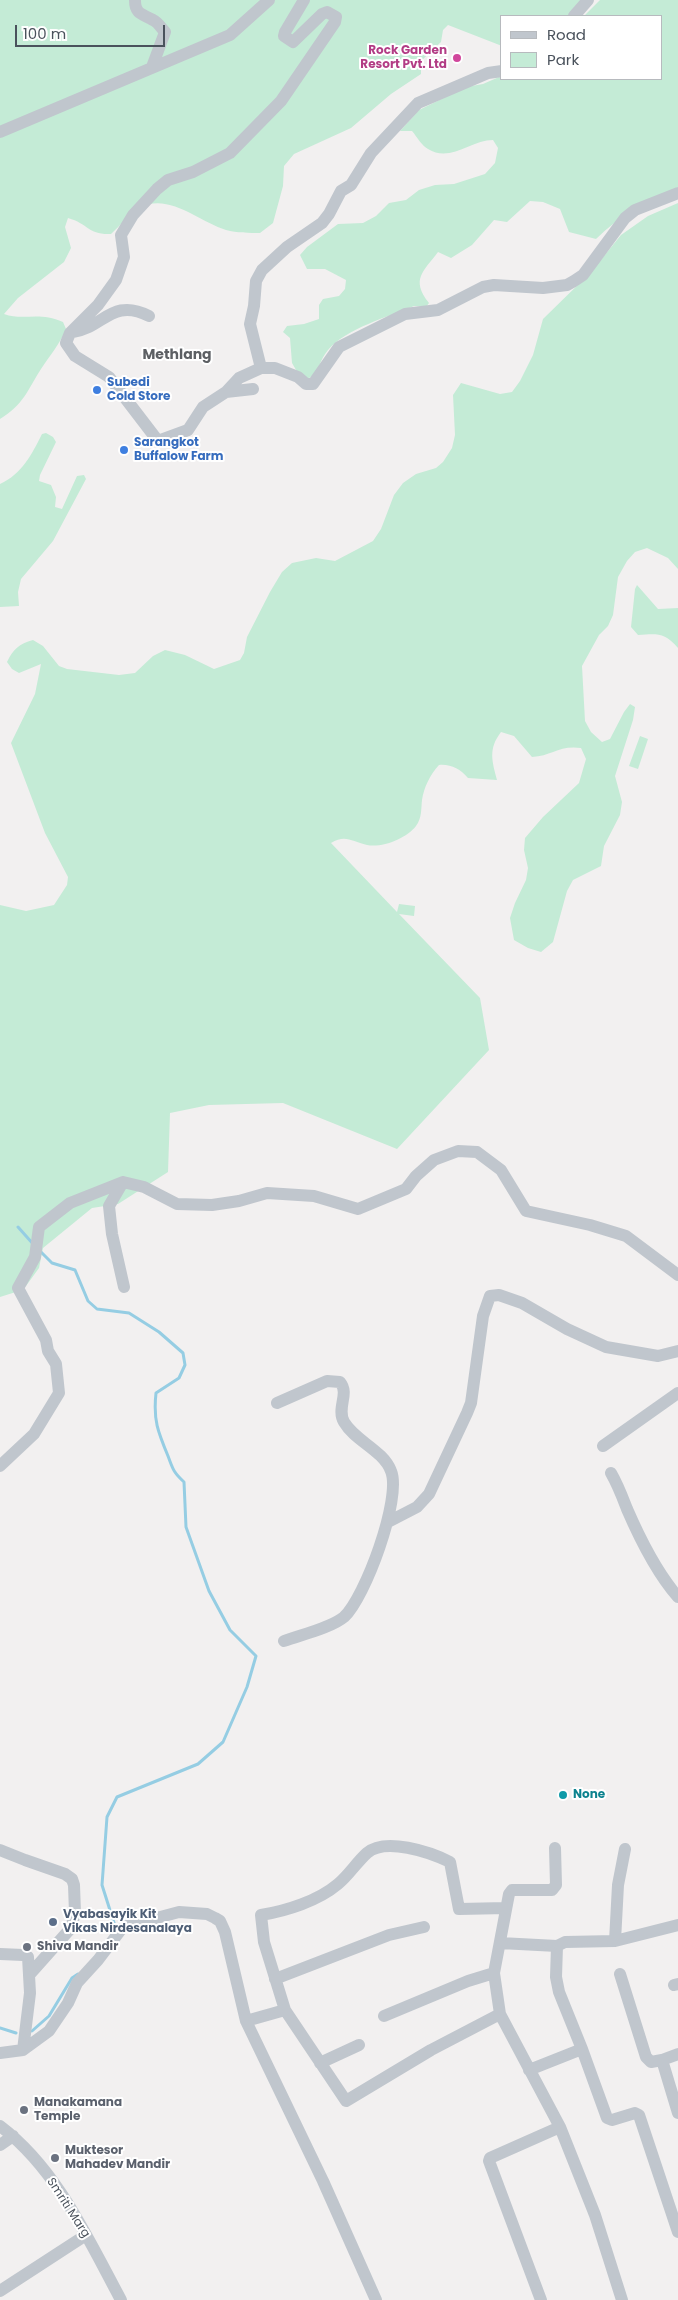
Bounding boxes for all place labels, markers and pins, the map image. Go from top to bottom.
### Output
place label: Rock Garden Resort Pvt. Ltd [360,44,447,72]
marker: Rock Garden Resort Pvt. Ltd [451,52,463,64]
place label: Subedi Cold Store [107,376,170,404]
marker: Subedi Cold Store [91,384,103,396]
place label: Sarangkot Buffalow Farm [134,436,223,464]
marker: Sarangkot Buffalow Farm [118,444,130,456]
place label: None [573,1788,605,1802]
marker: None [557,1789,569,1801]
place label: Vyabasayik Kit Vikas Nirdesanalaya [63,1908,192,1936]
marker: Vyabasayik Kit Vikas Nirdesanalaya [47,1916,59,1928]
place label: Shiva Mandir [37,1940,118,1954]
marker: Shiva Mandir [21,1941,33,1953]
place label: Manakamana Temple [34,2096,122,2124]
marker: Manakamana Temple [18,2104,30,2116]
place label: Muktesor Mahadev Mandir [65,2144,170,2172]
marker: Muktesor Mahadev Mandir [49,2152,61,2164]

